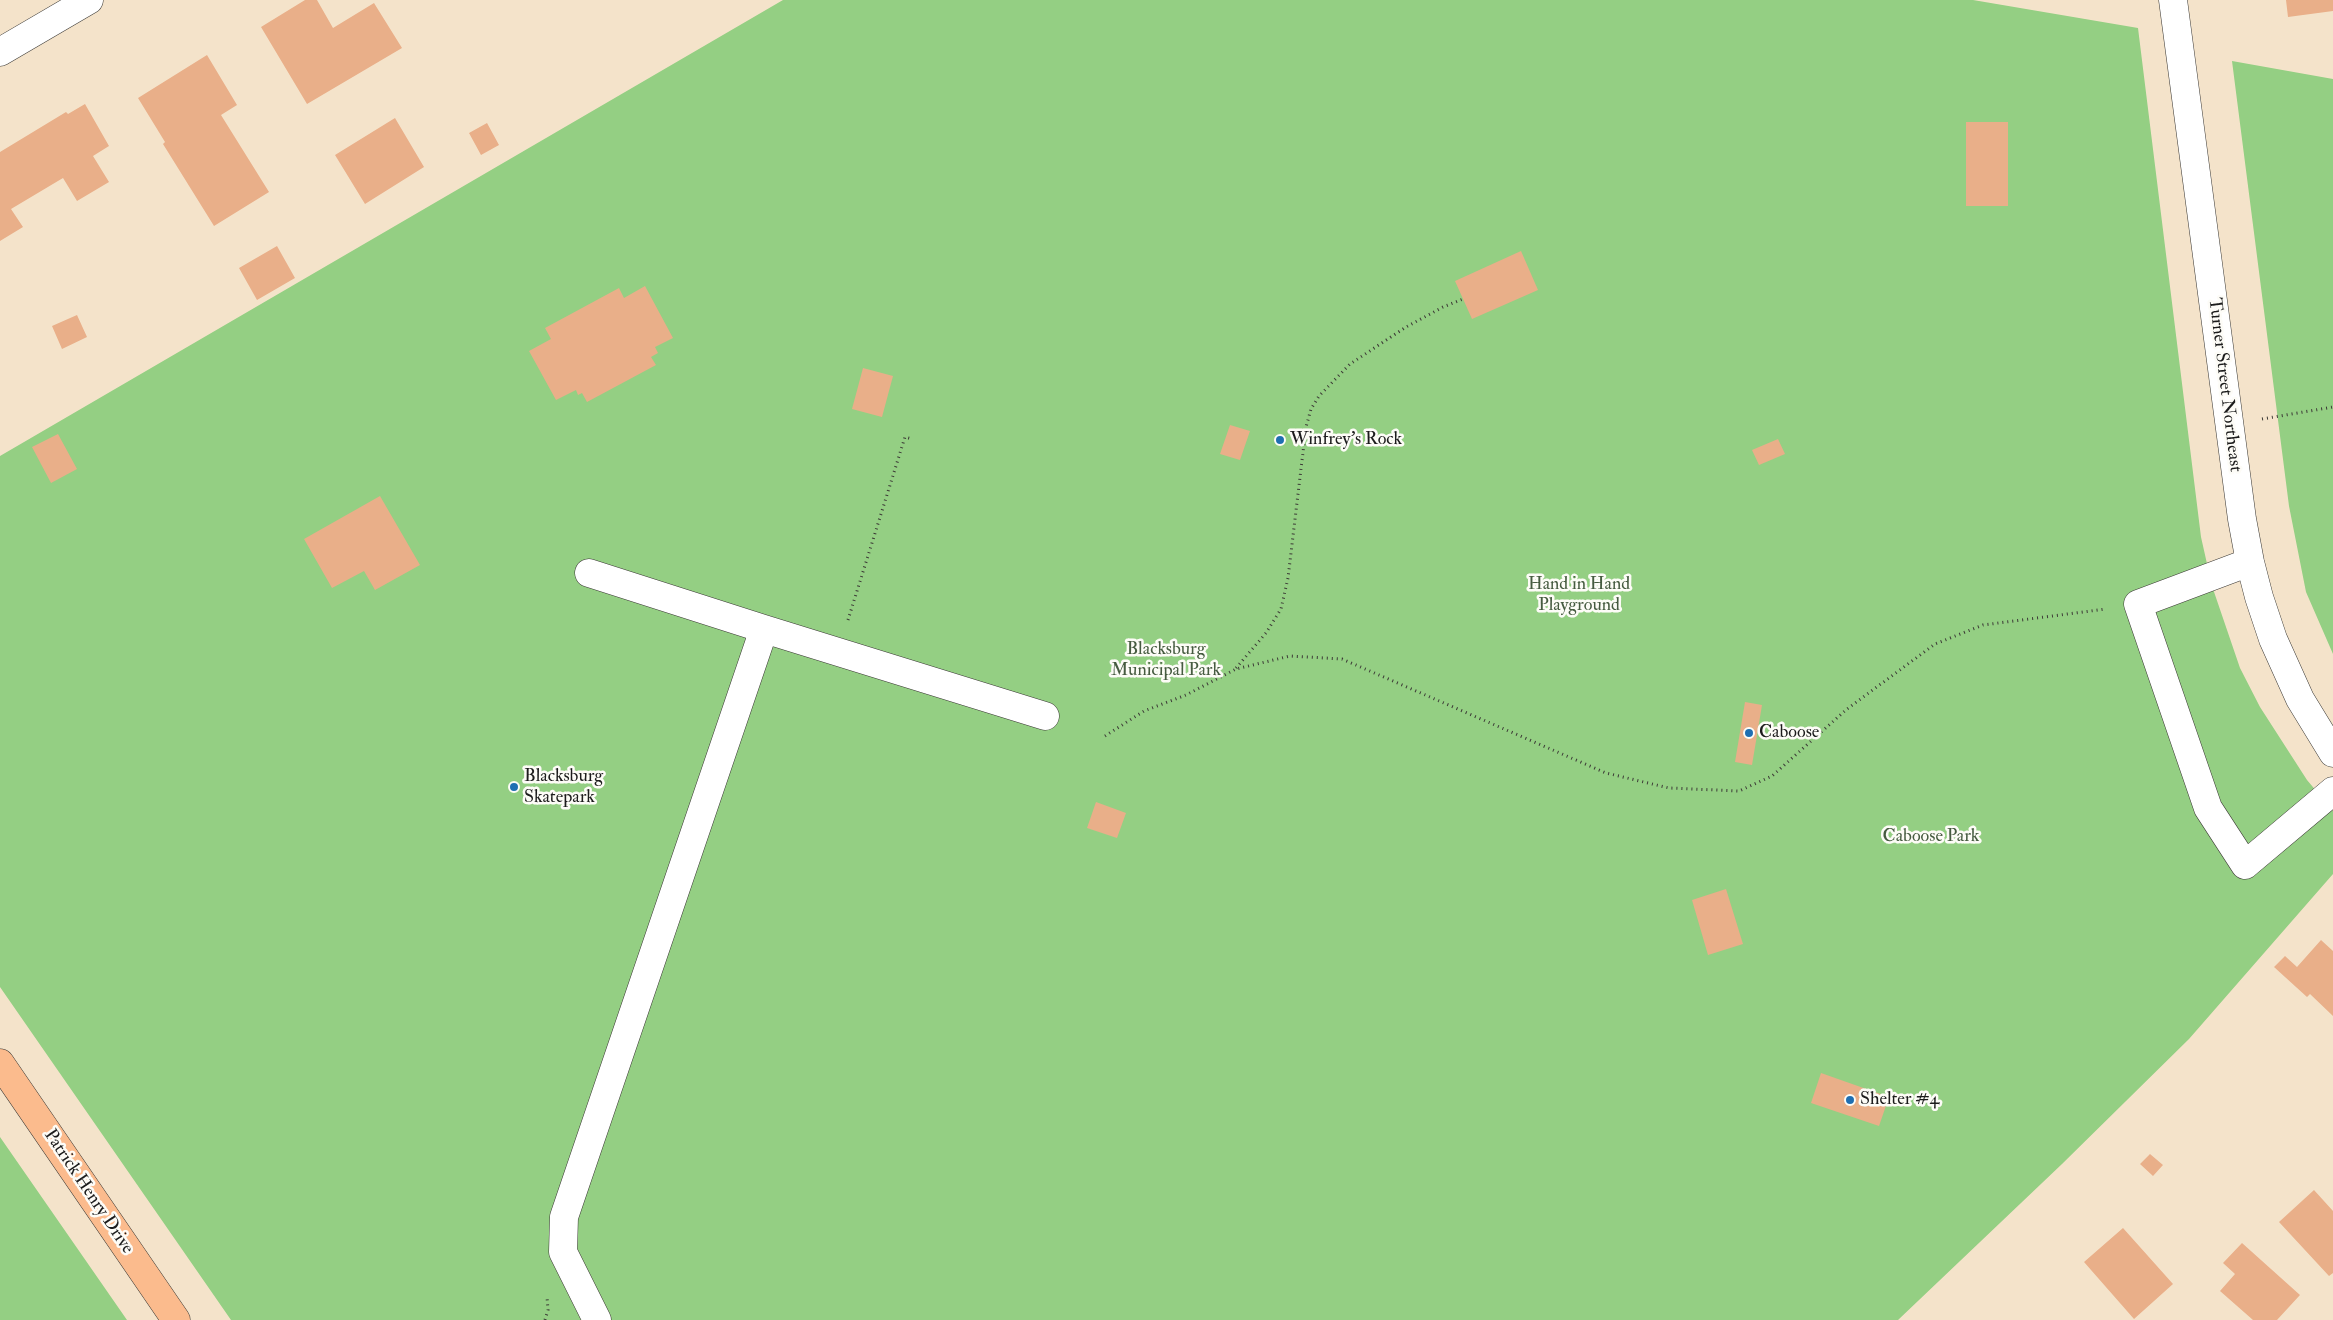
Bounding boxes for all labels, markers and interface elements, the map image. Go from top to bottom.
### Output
street label: Turner Street Northeast [2203,297,2245,473]
place label: Winfrey’s Rock [1290,429,1402,451]
marker: Winfrey’s Rock [1274,434,1286,446]
park label: Hand in Hand Playground [1528,574,1630,616]
park label: Blacksburg Municipal Park [1111,639,1221,682]
place label: Caboose [1759,722,1819,744]
marker: Caboose [1743,727,1755,739]
place label: Blacksburg Skatepark [524,766,603,809]
marker: Blacksburg Skatepark [508,781,520,793]
park label: Caboose Park [1883,826,1979,848]
place label: Shelter #4 [1860,1089,1939,1111]
marker: Shelter #4 [1844,1094,1856,1106]
street label: Patrick Henry Drive [38,1126,138,1258]

